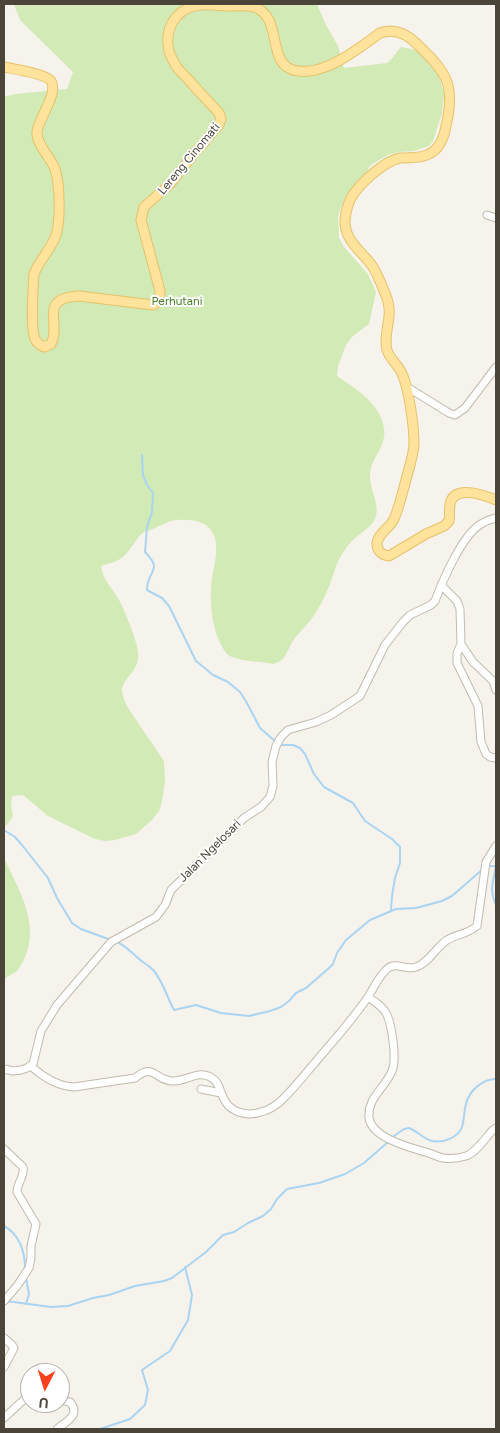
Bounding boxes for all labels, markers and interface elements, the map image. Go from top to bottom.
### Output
street label: Lereng Cinomati [155,120,223,198]
park label: Perhutani [152,294,202,308]
street label: Jalan Ngelosari [176,817,244,885]
north arrow [20,1363,70,1413]
text: U [38,1394,49,1411]

